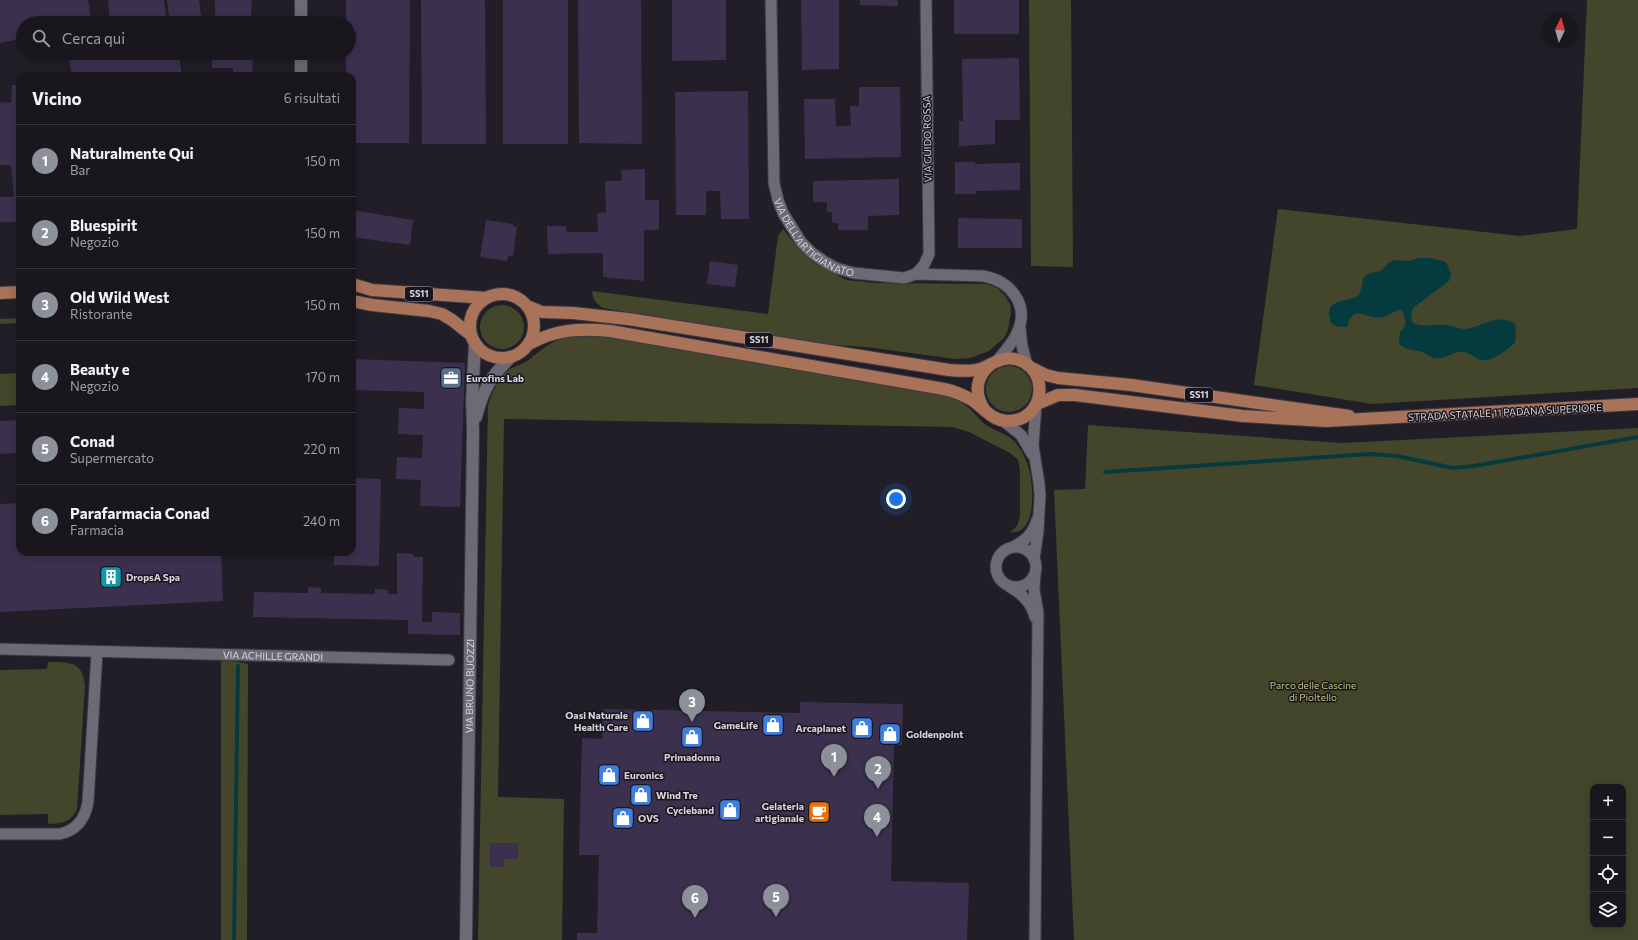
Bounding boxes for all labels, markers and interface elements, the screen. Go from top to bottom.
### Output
north arrow [1542,12,1578,48]
search box [16,16,356,60]
icon: search [30,27,52,49]
text: Cerca qui [62,29,125,47]
text: Vicino [32,88,82,109]
text: 6 risultati [284,90,340,106]
street label: VIA GUIDO ROSSA [920,95,934,182]
text: Naturalmente Qui [70,144,194,162]
text: 1 [42,153,48,169]
text: 150 m [305,153,340,169]
text: Bar [70,162,90,178]
street label: VIA DELL'ARTIGIANATO [772,196,856,279]
text: Bluespirit [70,216,137,234]
text: 2 [41,225,49,241]
text: 150 m [305,225,340,241]
text: Negozio [70,234,119,250]
road number: SS11 [405,287,433,301]
text: Old Wild West [70,288,169,306]
text: 3 [41,297,49,313]
text: 150 m [305,297,340,313]
text: Ristorante [70,306,132,322]
road number: SS11 [745,333,773,347]
text: Beauty e [70,360,130,378]
office icon: Eurofins Lab [438,365,464,391]
text: 4 [41,369,49,385]
text: 170 m [305,369,340,385]
place label: Eurofins Lab [466,372,524,384]
text: Negozio [70,378,119,394]
road number: SS11 [1185,388,1213,402]
street label: STRADA STATALE 11 PADANA SUPERIORE [1408,401,1602,423]
text: Conad [70,432,115,450]
text: 5 [41,441,49,457]
text: 220 m [303,441,340,457]
text: Supermercato [70,450,154,466]
your location [886,489,906,509]
text: Parafarmacia Conad [70,504,209,522]
text: 6 [41,513,49,529]
text: 240 m [303,513,340,529]
text: Farmacia [70,522,124,538]
building icon: DropsA Spa [98,564,124,590]
place label: DropsA Spa [126,571,180,583]
street label: VIA BRUNO BUOZZI [463,639,476,733]
street label: VIA ACHILLE GRANDI [223,648,323,663]
park label: Parco delle Cascine di Pioltello [1270,679,1356,703]
pin: 3 [679,689,705,722]
shop icon: Oasi Naturale Health Care [630,708,656,734]
place label: Oasi Naturale Health Care [565,709,628,733]
shop icon: GameLife [760,712,786,738]
shop icon: Arcaplanet [849,715,875,741]
place label: GameLife [714,719,758,731]
shop icon: Goldenpoint [877,721,903,747]
place label: Arcaplanet [796,722,846,734]
shop icon: Primadonna [679,724,705,750]
place label: Goldenpoint [906,728,964,740]
pin: 1 [821,744,847,777]
place label: Primadonna [664,751,720,763]
pin: 2 [865,756,891,789]
shop icon: Euronics [596,762,622,788]
place label: Euronics [624,769,664,781]
shop icon: Wind Tre [628,782,654,808]
map controls [1590,784,1626,928]
button: + [1590,784,1626,820]
place label: Wind Tre [656,789,698,801]
shop icon: Cycleband [717,797,743,823]
cafe icon: Gelateria artigianale [806,799,832,825]
place label: Gelateria artigianale [755,800,804,824]
place label: Cycleband [666,804,714,816]
pin: 4 [864,804,890,837]
shop icon: OVS [610,805,636,831]
place label: OVS [638,812,659,824]
button: − [1590,820,1626,856]
button: locate [1590,856,1626,892]
pin: 5 [763,884,789,917]
pin: 6 [682,885,708,918]
button: layers [1590,892,1626,928]

